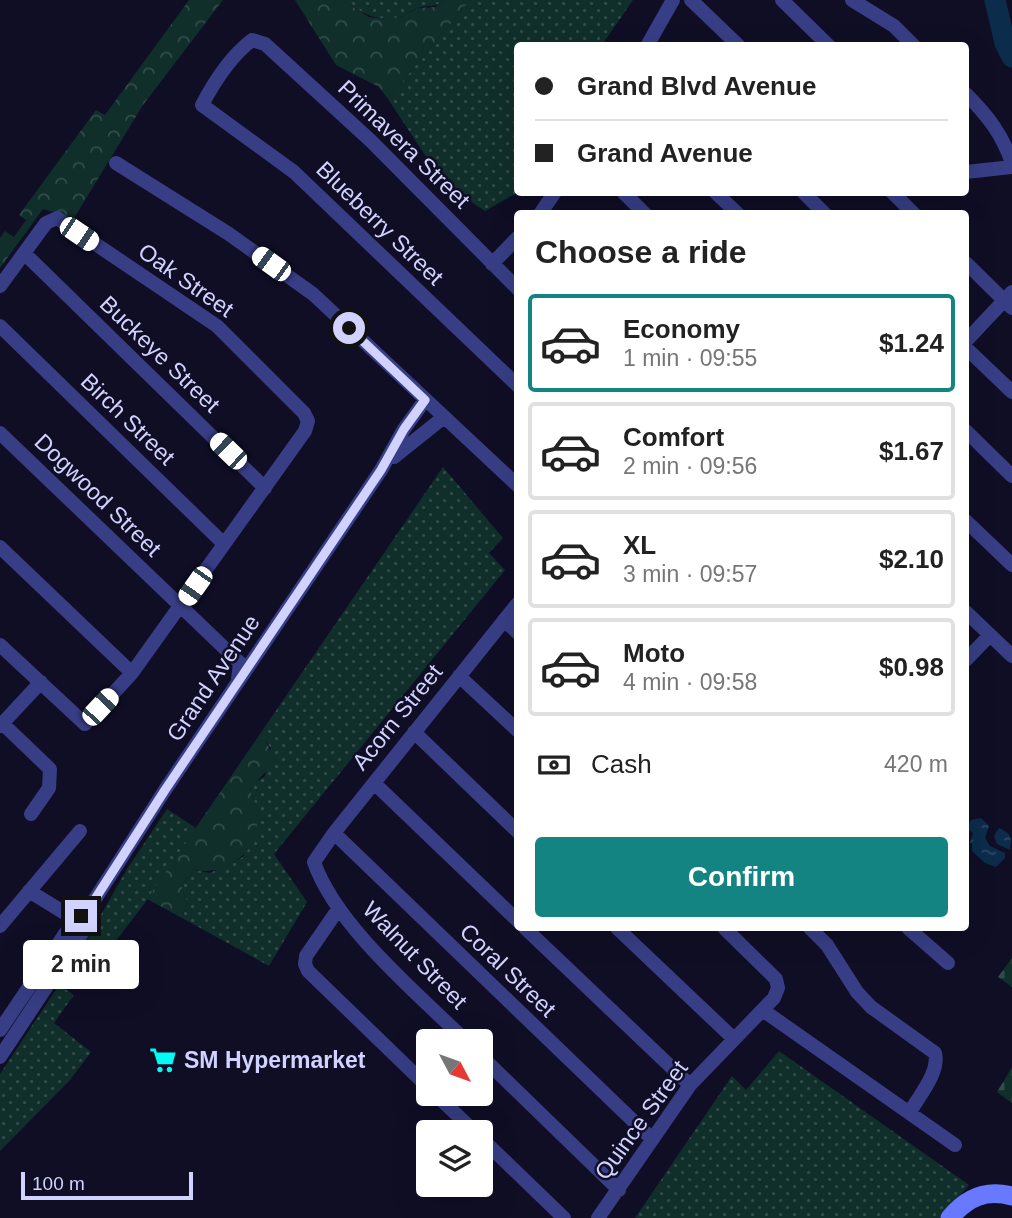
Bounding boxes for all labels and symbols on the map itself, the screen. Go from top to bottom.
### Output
street label: Primavera Street [333,75,476,214]
street label: Blueberry Street [311,156,449,290]
car [56,214,103,254]
street label: Oak Street [134,238,239,323]
car [248,243,295,285]
street label: Buckeye Street [95,290,226,418]
route start [333,312,365,344]
street label: Birch Street [76,368,181,471]
street label: Dogwood Street [30,428,167,562]
car [206,429,251,473]
car [175,563,216,609]
street label: Grand Avenue [161,610,265,746]
street label: Acorn Street [347,659,448,775]
car [78,684,123,730]
street label: Walnut Street [358,896,473,1014]
route end [65,900,97,932]
street label: Coral Street [455,918,562,1022]
callout: 2 min [23,940,139,990]
north arrow [416,1029,494,1106]
supermarket icon: SM Hypermarket [148,1045,178,1075]
place label: SM Hypermarket [184,1047,366,1073]
street label: Quince Street [589,1055,693,1185]
scale bar [21,1169,192,1201]

